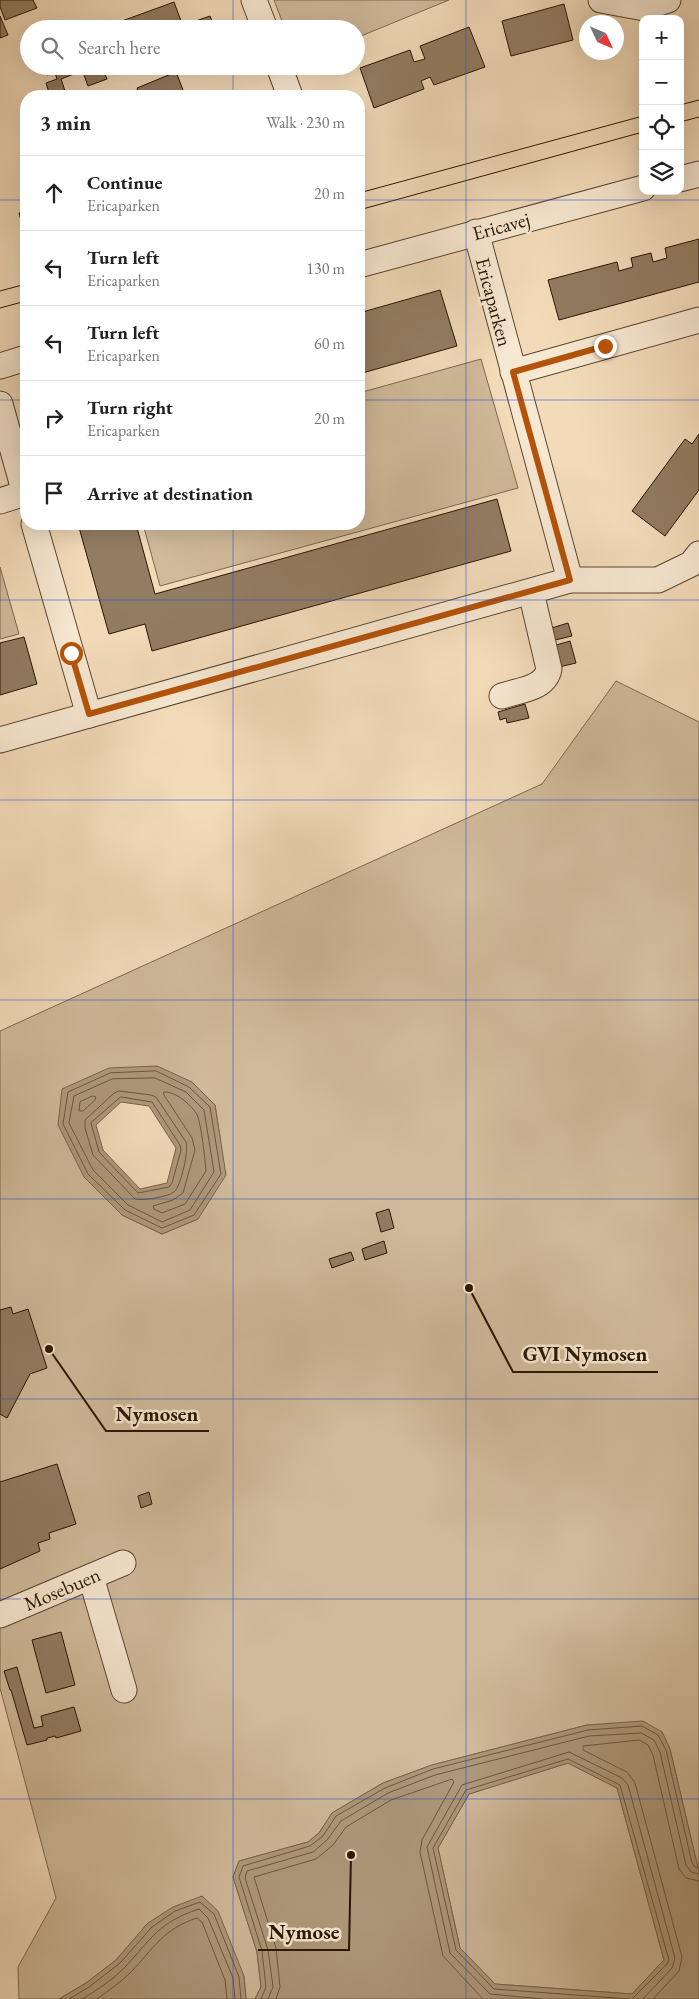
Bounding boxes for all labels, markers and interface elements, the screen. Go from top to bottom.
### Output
north arrow [579,15,624,60]
map controls [639,15,684,195]
button: + [639,15,684,60]
search box [20,20,365,75]
icon: search [38,34,66,62]
text: Search here [78,35,160,60]
button: − [639,60,684,105]
button: locate [639,105,684,150]
text: 3 min [40,109,91,136]
text: Walk · 230 m [266,112,345,133]
button: layers [639,150,684,195]
text: Continue [87,170,162,195]
icon: ahead [40,179,68,207]
text: 20 m [314,183,345,204]
text: Ericaparken [87,195,160,216]
street label: Ericavej [469,206,533,246]
text: Turn left [87,245,159,270]
icon: left [40,254,68,282]
street label: Ericaparken [470,255,518,350]
text: 130 m [306,258,345,279]
text: Ericaparken [87,270,160,291]
text: Turn left [87,320,159,345]
icon: left [40,329,68,357]
text: 60 m [314,333,345,354]
route end [594,335,617,358]
text: Ericaparken [87,345,160,366]
text: Turn right [87,395,173,420]
icon: right [40,404,68,432]
text: 20 m [314,408,345,429]
text: Ericaparken [87,420,160,441]
icon: arrive [40,479,68,507]
text: Arrive at destination [87,481,253,506]
route start [60,642,83,665]
callout: GVI Nymosen [513,1336,658,1372]
text: GVI Nymosen [523,1340,647,1367]
callout: Nymosen [106,1395,209,1431]
text: Nymosen [116,1400,199,1427]
street label: Mosebuen [20,1561,105,1617]
callout: Nymose [258,1914,349,1950]
text: Nymose [269,1918,340,1945]

